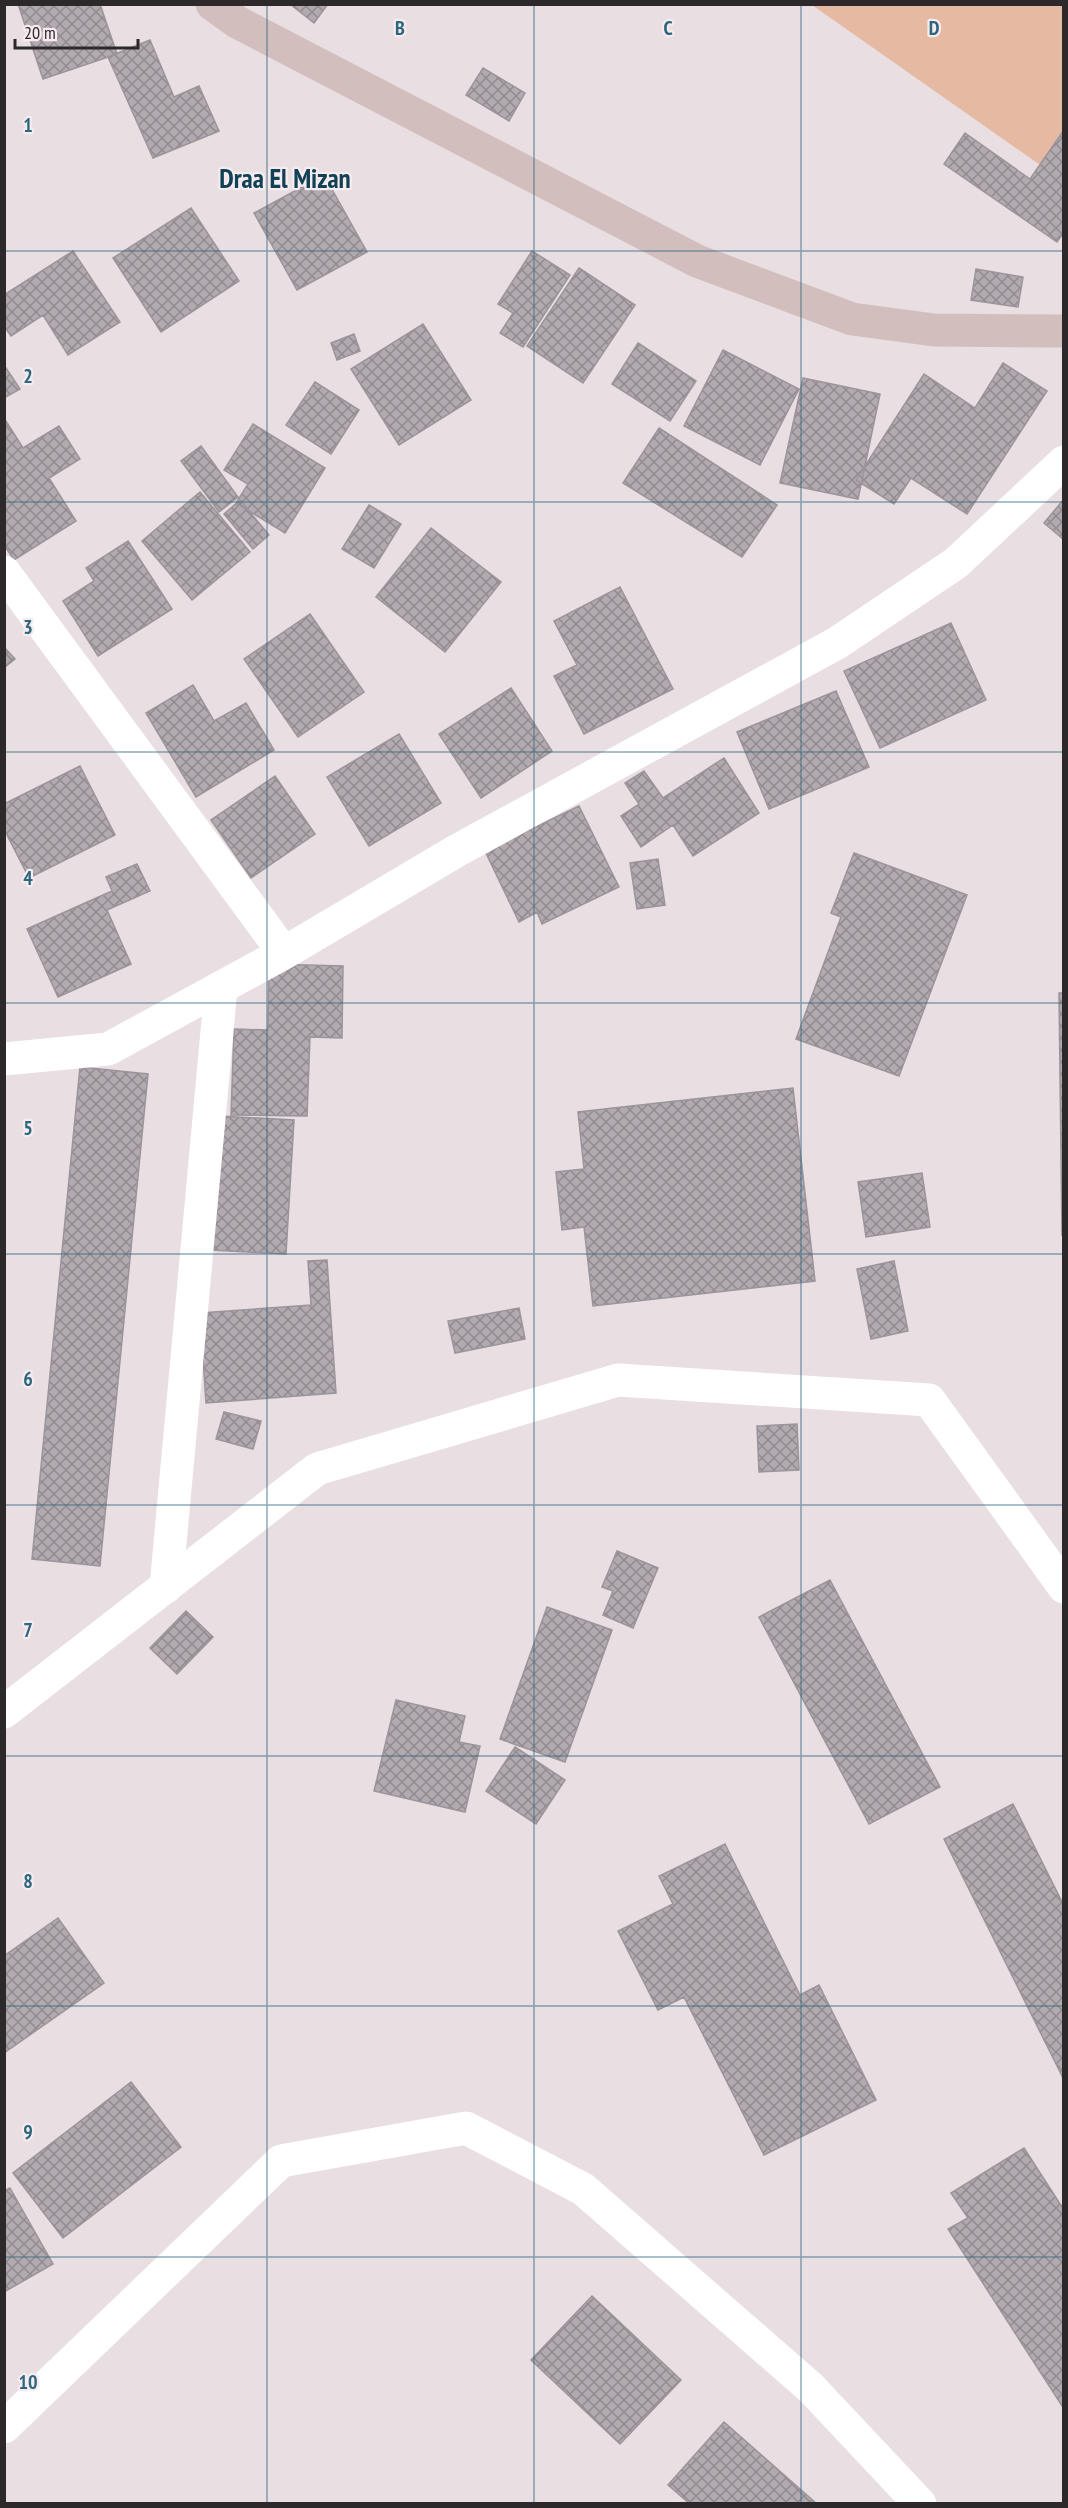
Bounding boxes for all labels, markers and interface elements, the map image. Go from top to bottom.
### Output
scale bar [15,12,138,50]
text: B [395,15,405,41]
text: C [663,15,673,41]
text: D [929,15,940,41]
text: 20 m [24,21,56,44]
text: 1 [23,112,33,138]
district label: Draa El Mizan [219,161,351,195]
text: 2 [23,363,33,389]
text: 3 [23,614,33,640]
text: 4 [23,865,33,891]
text: 5 [23,1115,33,1141]
text: 6 [23,1366,33,1392]
text: 7 [23,1617,33,1643]
text: 8 [23,1868,33,1894]
text: 9 [23,2119,33,2145]
text: 10 [18,2369,38,2395]

